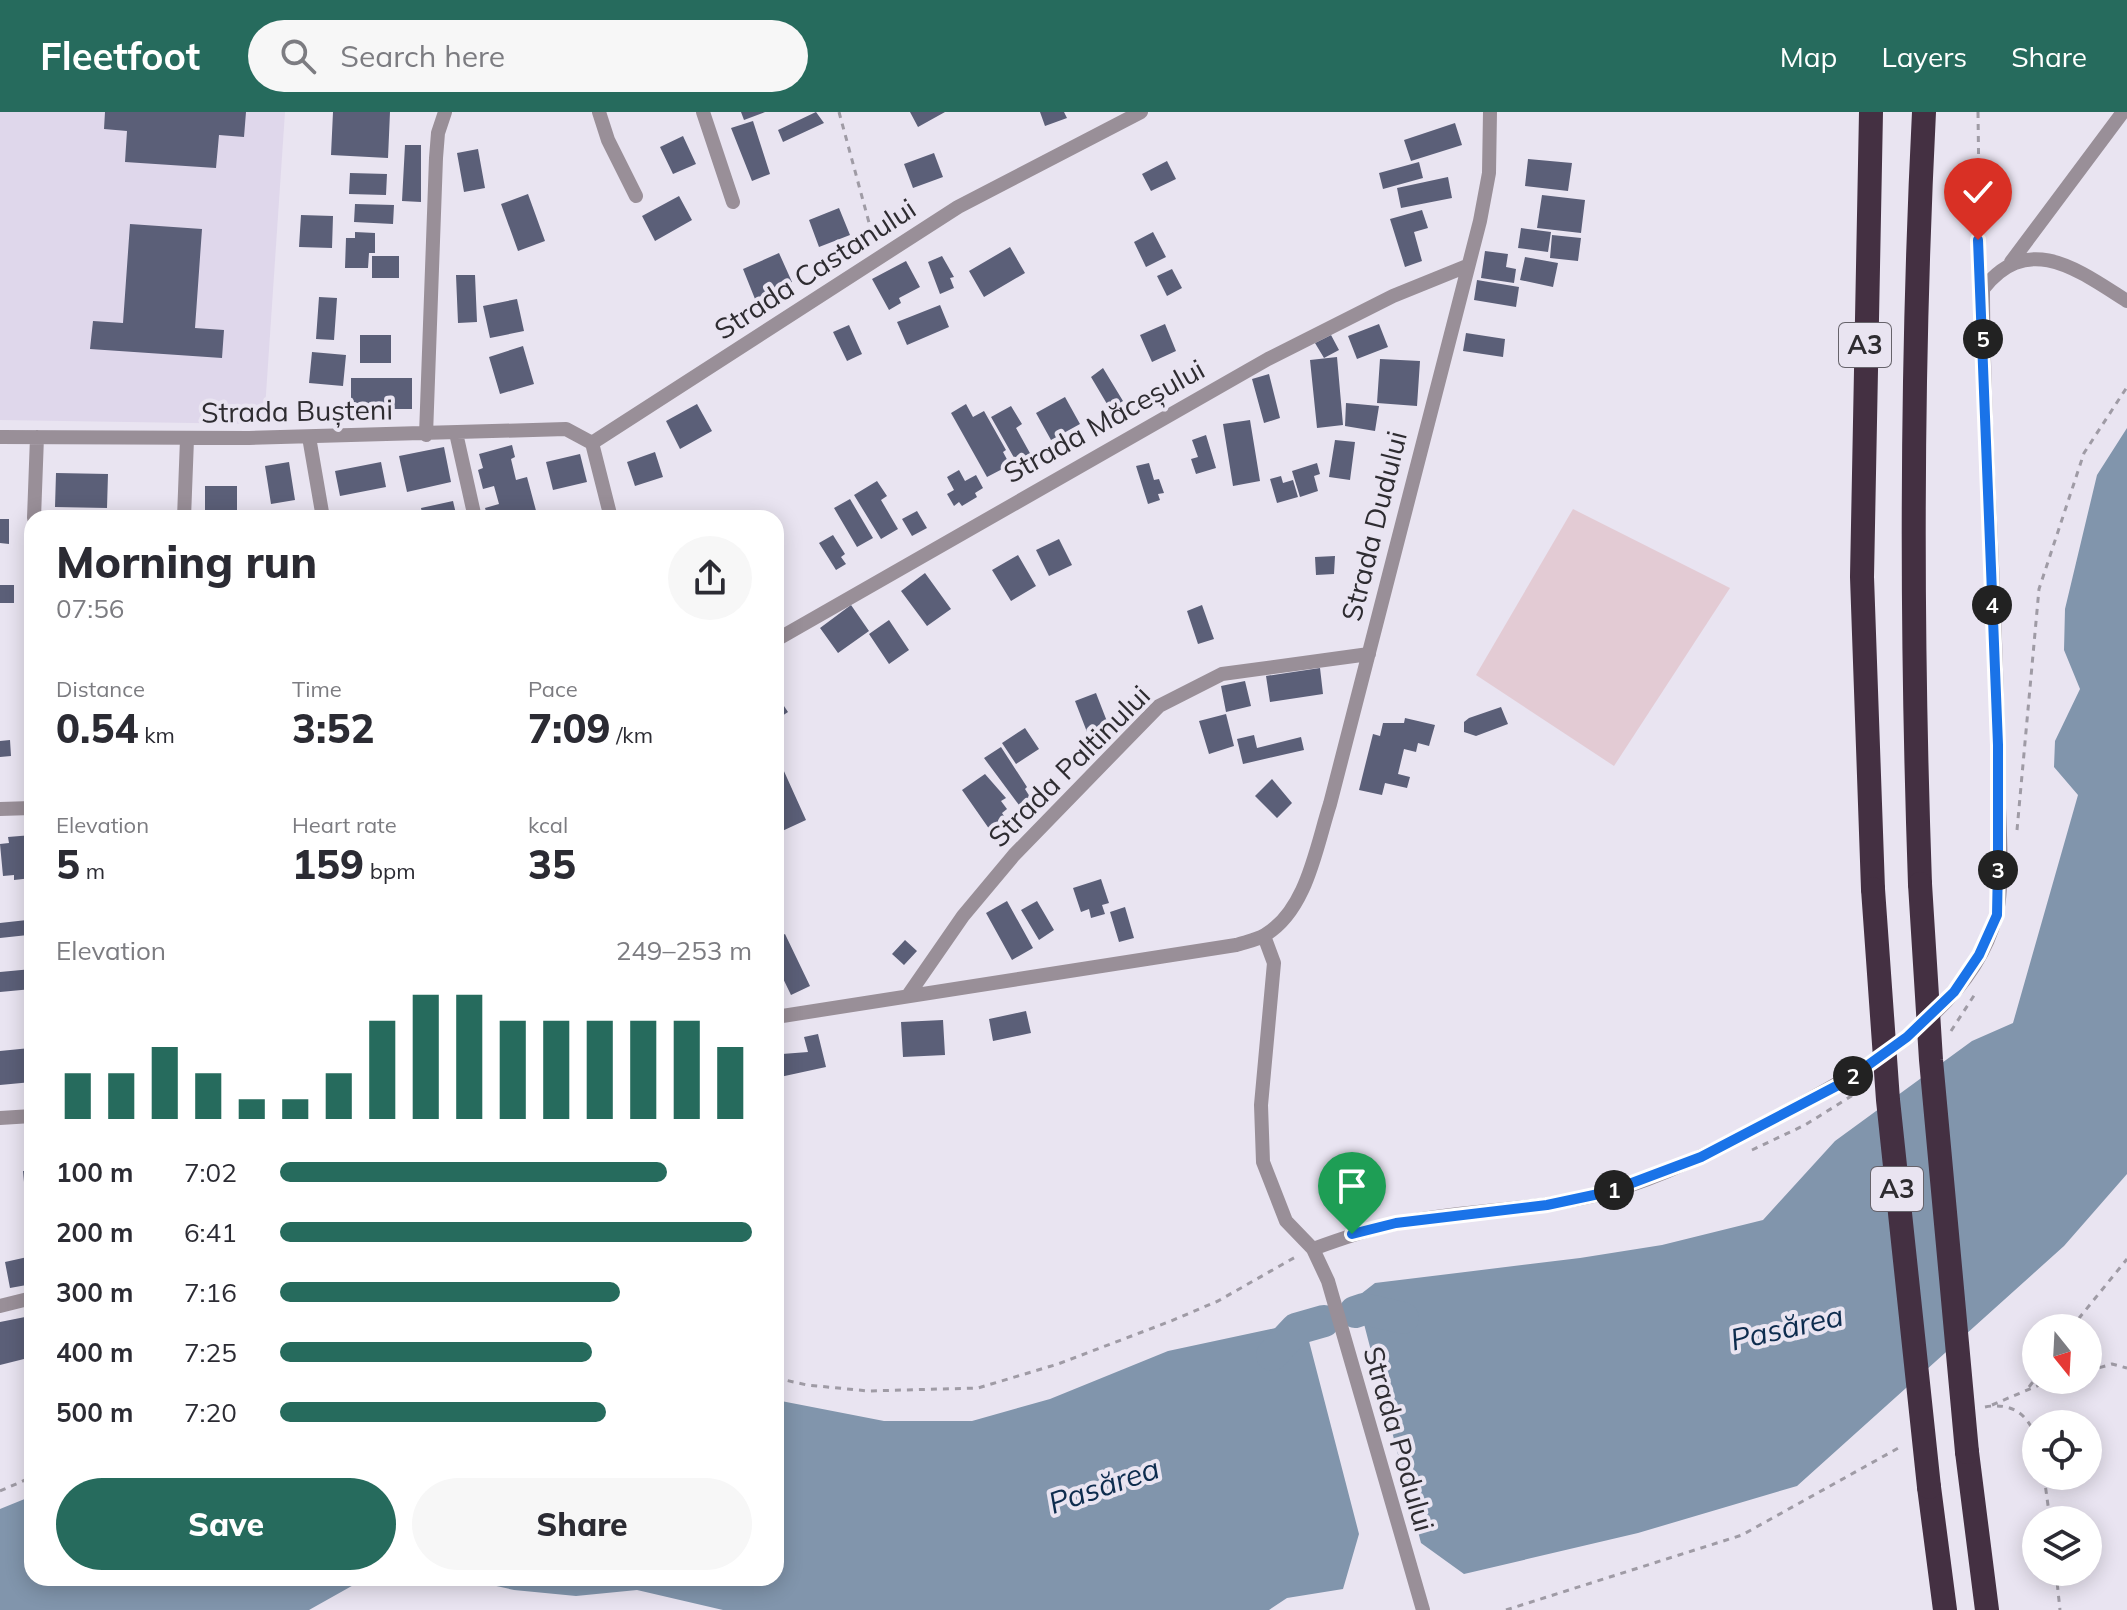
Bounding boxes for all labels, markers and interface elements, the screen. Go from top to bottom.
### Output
search box [248,20,808,92]
text: Fleetfoot [40,32,200,80]
icon: search [276,34,320,78]
text: Search here [340,37,505,75]
text: Map [1780,39,1837,74]
text: Layers [1881,39,1967,74]
text: Share [2011,39,2087,74]
pin [1944,158,2012,240]
icon: check [1956,170,2000,214]
street label: Strada Castanului [708,191,922,347]
pin: 5 [1963,319,2003,359]
road number: A3 [1839,323,1891,367]
text: 5 [1976,325,1990,353]
street label: Strada Măceșului [997,351,1211,491]
street label: Strada Bușteni [201,391,393,431]
street label: Strada Dudului [1333,427,1414,624]
text: Morning run [56,534,317,589]
button: share [668,536,752,620]
pin: 4 [1972,585,2012,625]
text: 4 [1985,591,1999,619]
text: 07:56 [56,592,124,625]
text: Distance [56,675,145,703]
text: Time [292,675,342,703]
text: Pace [528,675,578,703]
street label: Strada Paltinului [980,677,1157,854]
text: 0.54 [56,703,138,753]
text: 3:52 [292,703,374,753]
text: 7:09 [528,703,610,753]
text: km [138,721,175,749]
text: /km [610,721,653,749]
text: Elevation [56,811,149,839]
text: Heart rate [292,811,397,839]
text: kcal [528,811,568,839]
text: 5 [56,839,80,889]
text: 159 [292,839,364,889]
text: 35 [528,839,576,889]
pin: 3 [1978,850,2018,890]
text: 3 [1991,856,2005,884]
text: m [80,857,105,885]
text: bpm [364,857,415,885]
text: Elevation [56,934,166,967]
text: 249–253 m [616,934,752,967]
pin: 2 [1833,1056,1873,1096]
text: 2 [1846,1062,1860,1090]
pin [1318,1152,1386,1234]
text: 100 m [56,1156,133,1189]
text: 7:02 [184,1156,237,1189]
icon: arrive [1330,1164,1374,1208]
road number: A3 [1871,1167,1923,1211]
pin: 1 [1594,1170,1634,1210]
text: 1 [1607,1176,1621,1204]
text: 200 m [56,1216,133,1249]
text: 6:41 [184,1216,237,1249]
text: 300 m [56,1276,133,1309]
text: 7:16 [184,1276,237,1309]
water label: Pasărea [1727,1296,1847,1358]
north arrow [2022,1314,2102,1394]
map controls [2022,1314,2102,1586]
text: 400 m [56,1336,133,1369]
text: 7:25 [184,1336,237,1369]
street label: Strada Podului [1356,1342,1443,1535]
text: 500 m [56,1396,133,1429]
text: 7:20 [184,1396,237,1429]
button: locate [2022,1410,2102,1490]
water label: Pasărea [1043,1448,1164,1522]
button: Save [56,1478,396,1570]
button: Share [412,1478,752,1570]
button: layers [2022,1506,2102,1586]

